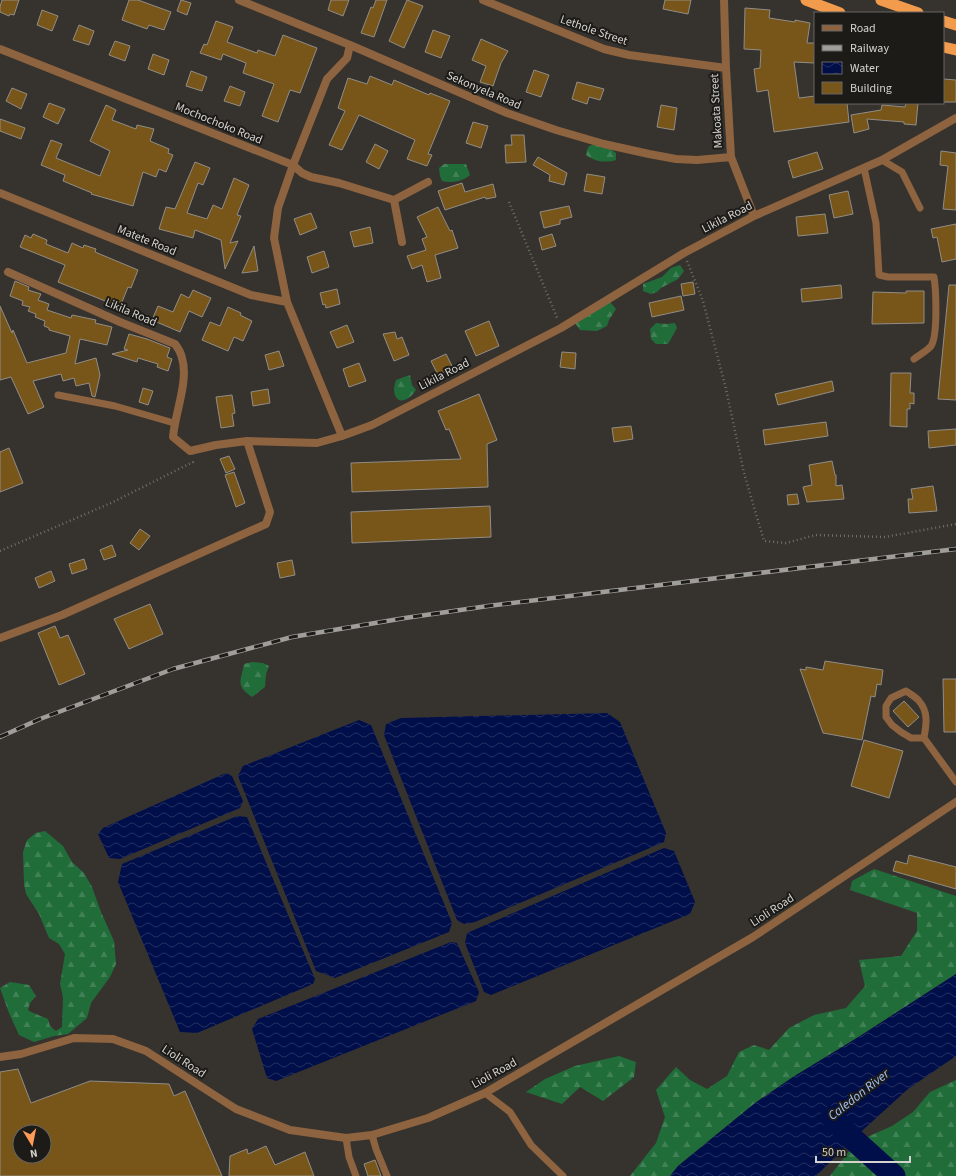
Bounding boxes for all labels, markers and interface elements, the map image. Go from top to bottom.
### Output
street label: Lethole Street [558,11,630,50]
legend [814,12,944,104]
text: Road [850,20,876,37]
text: Railway [850,40,889,57]
text: Water [850,60,880,77]
street label: Sekonyela Road [444,67,524,114]
street label: Makoata Street [706,73,727,149]
text: Building [850,80,892,97]
street label: Mochochoko Road [173,98,265,149]
street label: Likila Road [699,197,756,237]
street label: Matete Road [115,221,179,260]
street label: Likila Road [102,294,159,331]
street label: Likila Road [416,354,473,394]
street label: Lioli Road [747,890,798,931]
street label: Lioli Road [158,1041,209,1082]
street label: Lioli Road [468,1054,520,1093]
water label: Caledon River [824,1065,894,1124]
north arrow [12,1124,52,1164]
scale bar [816,1138,910,1164]
text: 50 m [822,1144,846,1161]
text: N [29,1145,39,1161]

